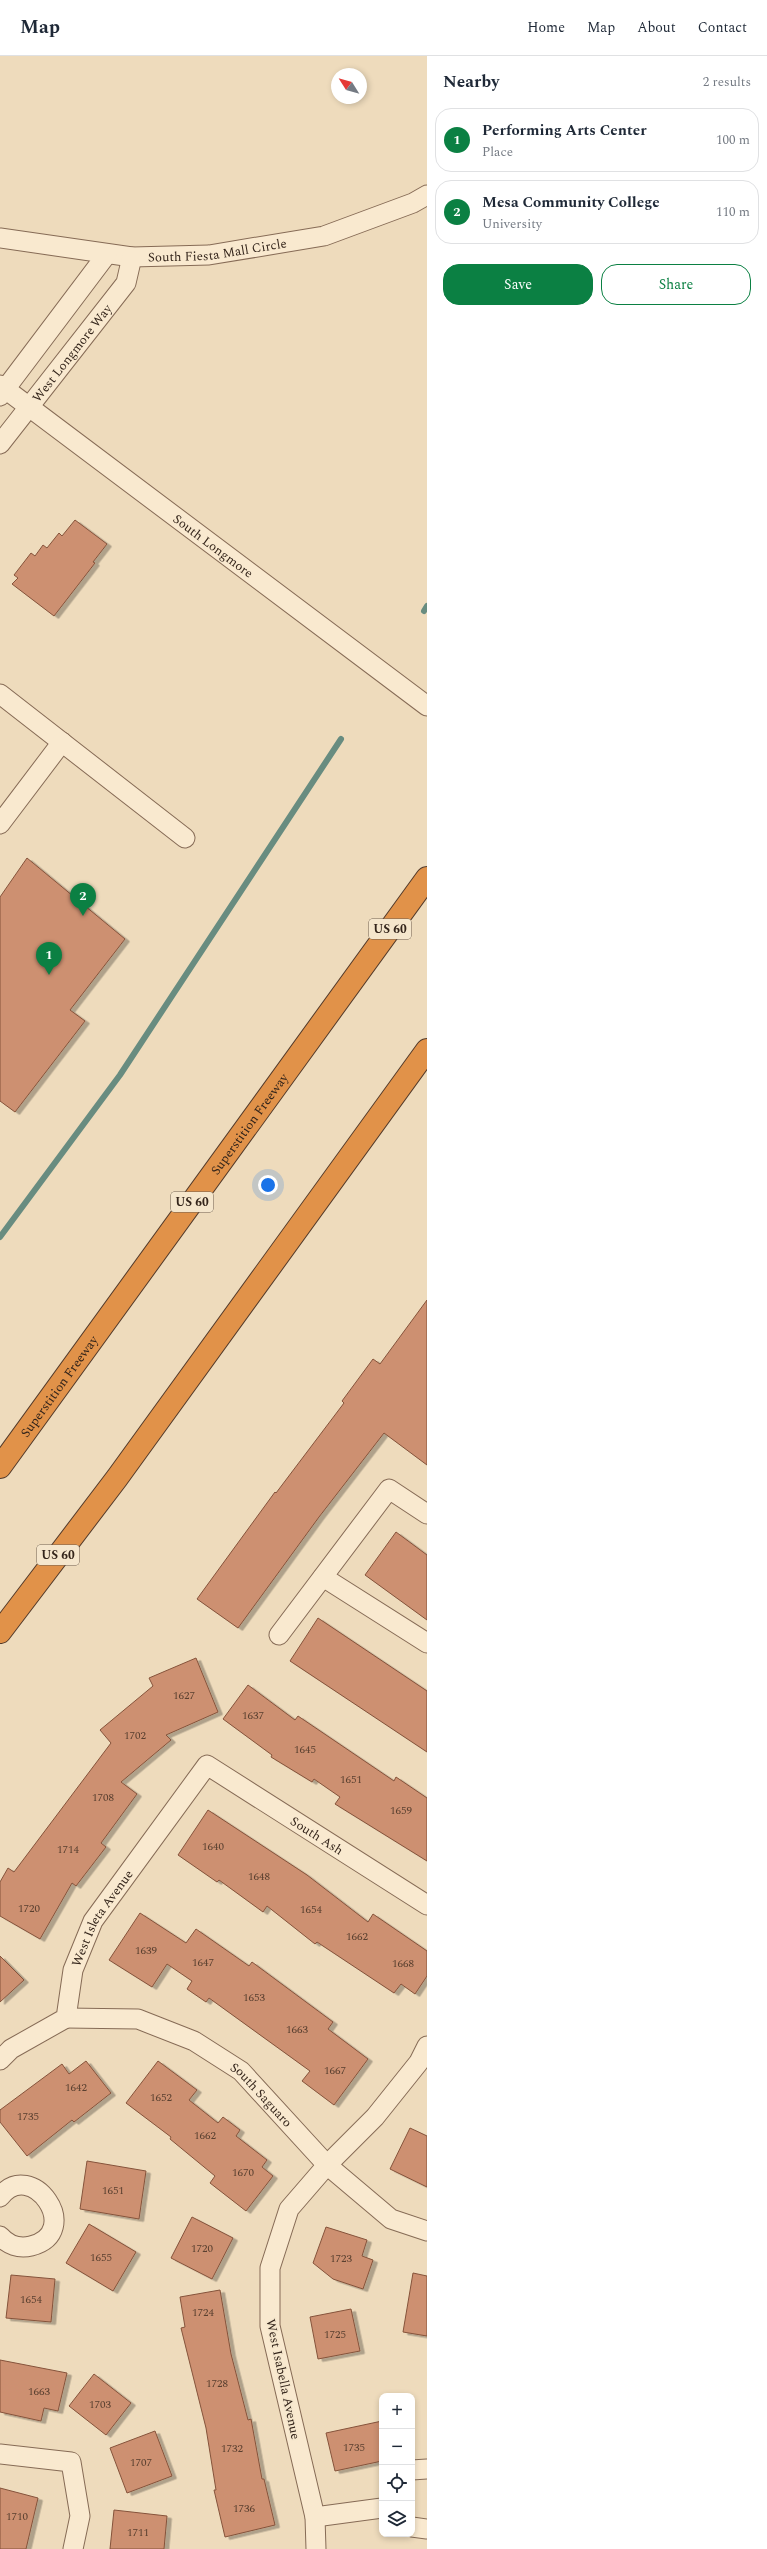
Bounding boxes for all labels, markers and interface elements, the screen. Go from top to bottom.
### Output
text: Map [20,13,60,42]
text: Home [527,17,565,38]
text: Map [587,17,615,38]
text: About [637,17,676,38]
text: Contact [698,17,747,38]
north arrow [331,68,367,104]
text: Nearby [443,69,499,95]
text: 2 results [703,72,751,92]
text: Performing Arts Center [482,119,647,142]
text: 1 [453,130,461,150]
text: 100 m [716,130,750,150]
text: Place [482,142,513,162]
text: Mesa Community College [482,191,660,214]
text: 2 [453,202,461,222]
text: 110 m [716,202,750,222]
text: University [482,214,542,234]
street label: South Fiesta Mall Circle [148,233,288,268]
button: Save [443,264,593,305]
button: Share [601,264,751,305]
street label: West Longmore Way [27,299,118,407]
street label: South Longmore [168,509,257,583]
pin: 2 [70,883,96,916]
road number: US 60 [369,919,411,939]
pin: 1 [36,942,62,975]
street label: Superstition Freeway [206,1069,294,1179]
your location [258,1175,278,1195]
road number: US 60 [171,1192,213,1212]
street label: Superstition Freeway [16,1331,104,1442]
road number: US 60 [37,1545,79,1565]
house number: 1627 [173,1687,195,1704]
house number: 1637 [242,1707,264,1724]
house number: 1702 [124,1727,146,1744]
house number: 1645 [294,1741,316,1758]
house number: 1651 [340,1771,362,1788]
house number: 1708 [92,1789,114,1806]
house number: 1659 [390,1802,412,1819]
street label: South Ash [286,1812,348,1861]
house number: 1640 [202,1838,224,1855]
house number: 1714 [57,1841,79,1858]
street label: West Isleta Avenue [66,1866,138,1970]
house number: 1648 [248,1868,270,1885]
house number: 1720 [18,1900,40,1917]
house number: 1654 [300,1901,322,1918]
house number: 1662 [346,1928,368,1945]
house number: 1639 [135,1942,157,1959]
house number: 1647 [192,1954,214,1971]
house number: 1668 [392,1955,414,1972]
house number: 1653 [243,1989,265,2006]
house number: 1663 [286,2021,308,2038]
street label: South Saguaro [226,2058,297,2132]
house number: 1667 [324,2062,346,2079]
house number: 1642 [65,2079,87,2096]
house number: 1652 [150,2089,172,2106]
house number: 1735 [17,2108,39,2125]
house number: 1662 [194,2127,216,2144]
house number: 1670 [232,2164,254,2181]
house number: 1651 [102,2182,124,2199]
house number: 1720 [191,2240,213,2257]
house number: 1655 [90,2249,112,2266]
house number: 1723 [330,2250,352,2267]
house number: 1654 [20,2291,42,2308]
house number: 1724 [192,2304,214,2321]
street label: West Isabella Avenue [260,2317,306,2441]
house number: 1725 [324,2326,346,2343]
house number: 1728 [206,2375,228,2392]
house number: 1663 [28,2383,50,2400]
map controls [379,2393,415,2537]
button: + [379,2393,415,2429]
house number: 1703 [89,2396,111,2413]
button: − [379,2429,415,2465]
house number: 1735 [343,2439,365,2456]
house number: 1732 [221,2440,243,2457]
house number: 1707 [130,2454,152,2471]
button: locate [379,2465,415,2501]
house number: 1736 [233,2500,255,2517]
button: layers [379,2501,415,2537]
house number: 1710 [6,2508,28,2525]
house number: 1711 [127,2524,149,2541]

